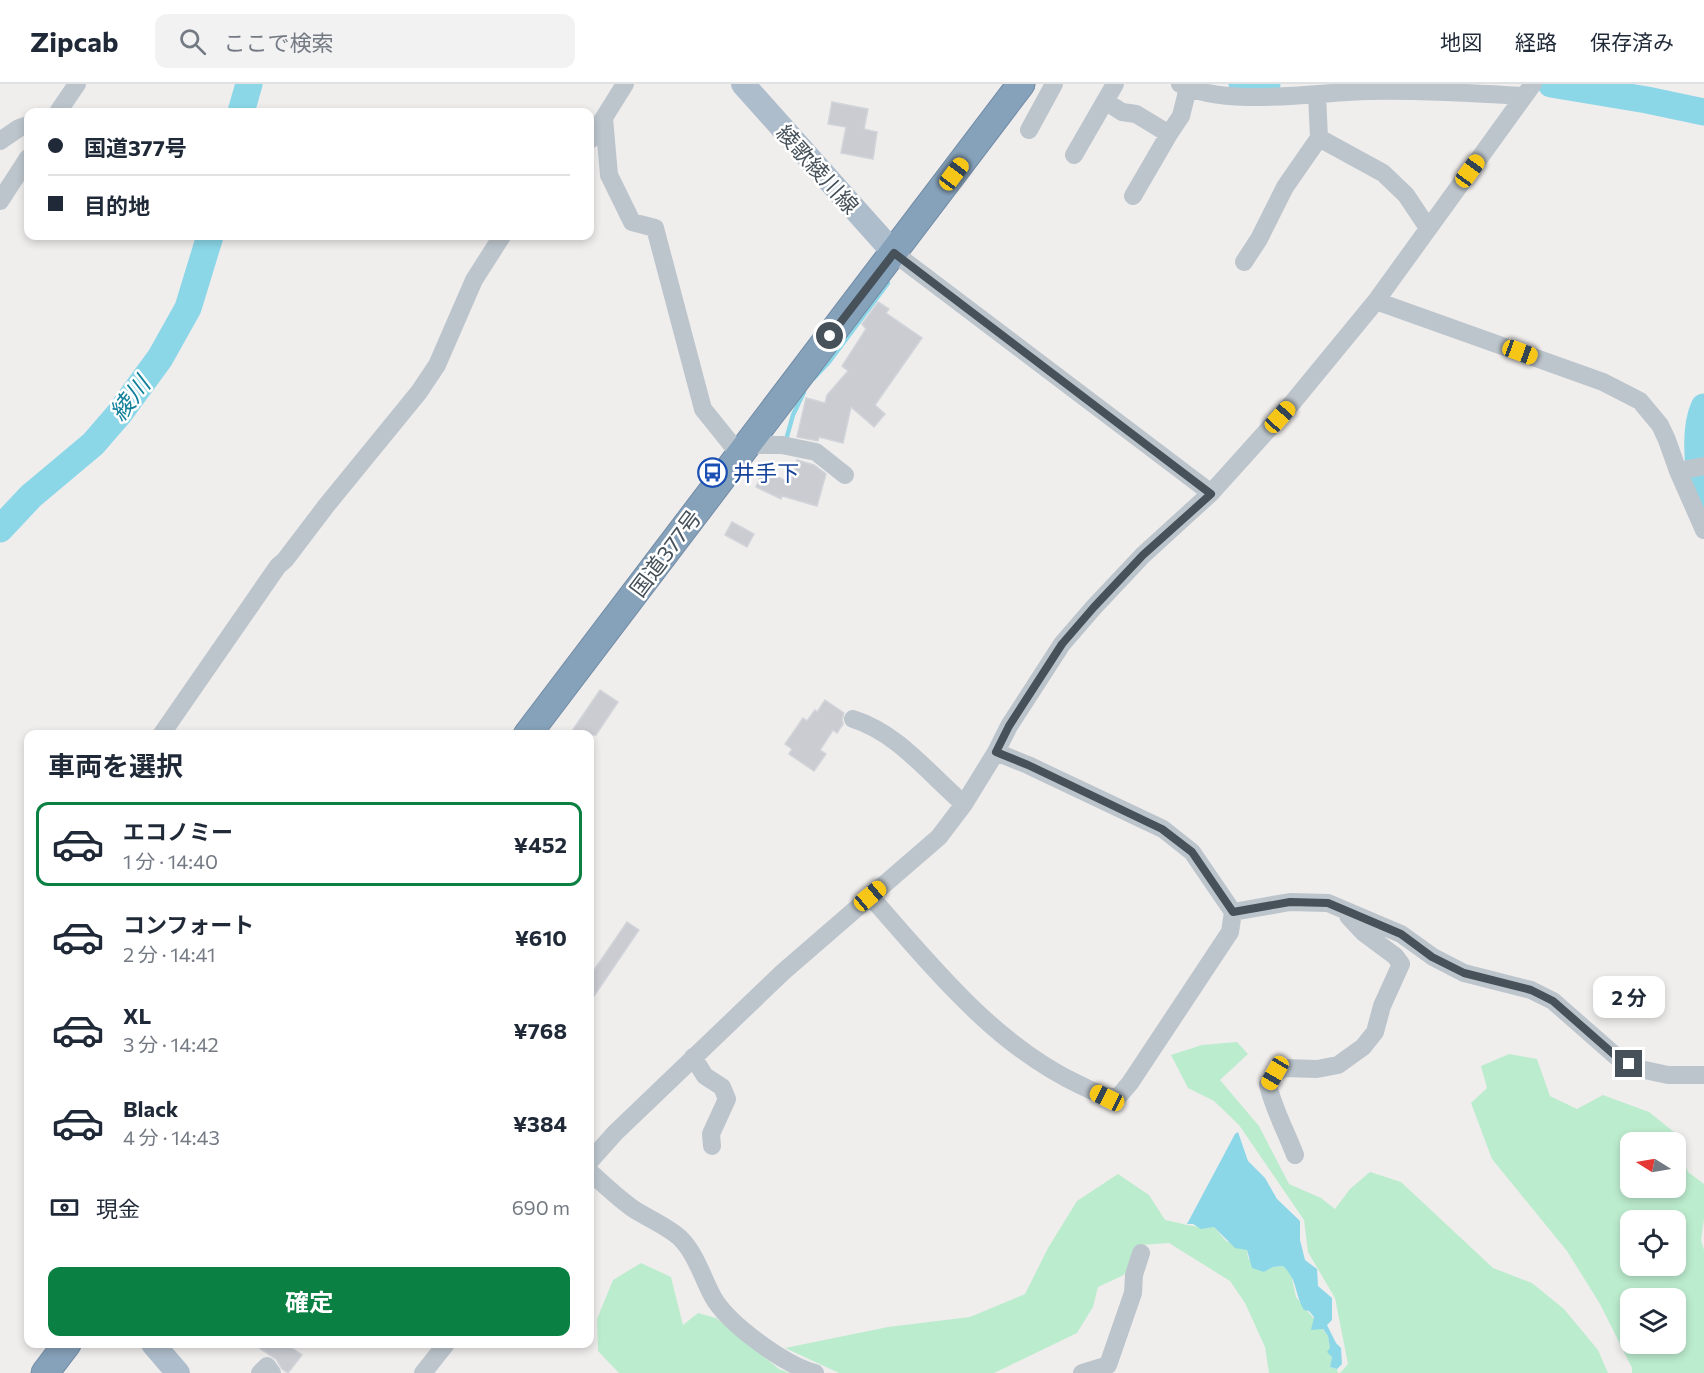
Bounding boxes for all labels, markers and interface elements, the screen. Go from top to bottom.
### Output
search box [155,14,575,68]
text: Zipcab [30,24,119,58]
icon: search [176,25,209,58]
text: ここで検索 [224,29,334,56]
text: 地図 [1440,29,1482,54]
text: 経路 [1515,29,1557,54]
text: 保存済み [1590,29,1674,54]
street label: 綾歌綾川線 [771,119,865,219]
text: 国道377号 [84,134,187,161]
car [1452,151,1488,191]
car [936,154,972,194]
text: 目的地 [84,192,150,219]
route start [816,322,843,349]
car [1500,337,1540,367]
water label: 綾川 [103,368,157,426]
car [1261,398,1299,436]
bus stop icon: 井手下 [696,456,728,488]
place label: 井手下 [733,459,799,486]
street label: 国道377号 [624,504,706,602]
text: 車両を選択 [48,749,183,782]
icon: car [51,817,105,871]
text: エコノミー [123,818,233,845]
text: ¥452 [514,831,567,858]
text: 1 分 · 14:40 [123,849,218,873]
car [850,878,890,914]
icon: car [51,910,105,964]
text: コンフォート [123,911,254,938]
text: ¥610 [515,924,567,951]
text: 2 分 · 14:41 [123,942,216,966]
callout: 2 分 [1593,977,1665,1019]
text: 2 分 [1611,985,1647,1009]
text: XL [123,1002,151,1029]
icon: car [51,1003,105,1057]
text: ¥768 [514,1017,567,1044]
text: 3 分 · 14:42 [123,1032,219,1056]
route end [1615,1050,1642,1077]
car [1258,1053,1292,1093]
car [1087,1082,1127,1114]
text: Black [123,1095,178,1122]
icon: car [51,1096,105,1150]
text: ¥384 [513,1110,567,1137]
text: 4 分 · 14:43 [123,1125,220,1149]
north arrow [1620,1132,1686,1198]
map controls [1620,1132,1686,1354]
icon: cash [48,1191,81,1224]
text: 現金 [96,1195,140,1222]
text: 690 m [512,1195,570,1219]
button: locate [1620,1210,1686,1276]
button: 確定 [48,1267,570,1336]
button: layers [1620,1288,1686,1354]

